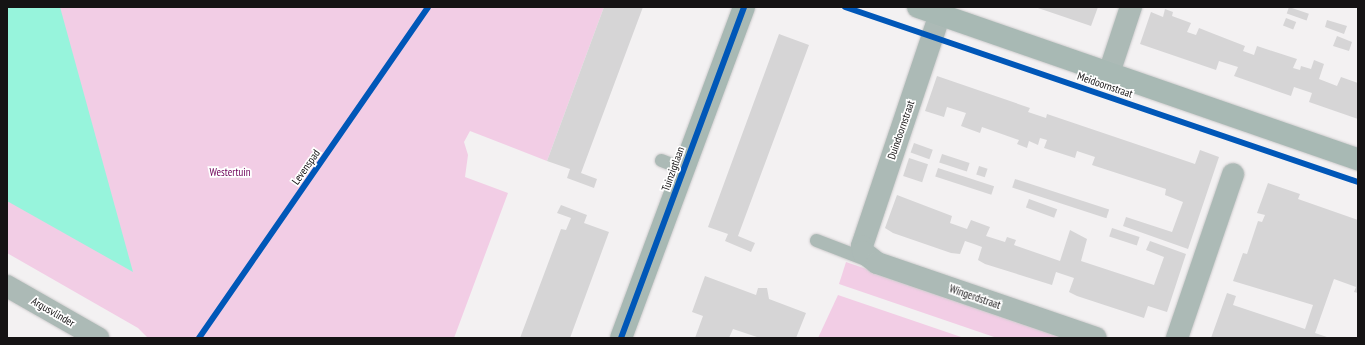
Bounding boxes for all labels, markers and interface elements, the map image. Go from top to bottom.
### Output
street label: Meidoornstraat [1076,69,1134,101]
street label: Duindoornstraat [885,99,917,161]
street label: Tuinzigtlaan [659,145,687,193]
street label: Levenspad [289,147,323,187]
park label: Westertuin [209,165,251,179]
street label: Wingerdstraat [948,282,1002,312]
street label: Argusvlinder [29,294,77,330]

